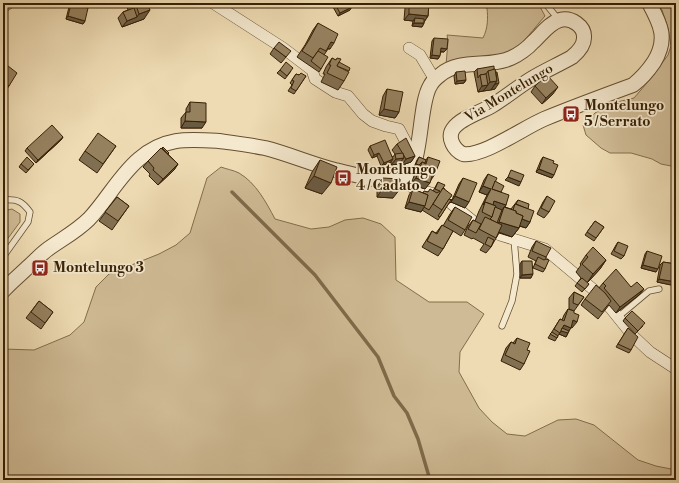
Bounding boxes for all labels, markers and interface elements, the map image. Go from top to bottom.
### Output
street label: Via Montelungo [461,59,557,127]
place label: Montelungo 5 / Serrato [584,97,664,131]
bus stop icon: Montelungo 5 / Serrato [561,104,581,124]
place label: Montelungo 4 / Cadato [356,161,436,195]
bus stop icon: Montelungo 4 / Cadato [333,168,353,188]
bus stop icon: Montelungo 3 [30,258,50,278]
place label: Montelungo 3 [53,259,144,277]

